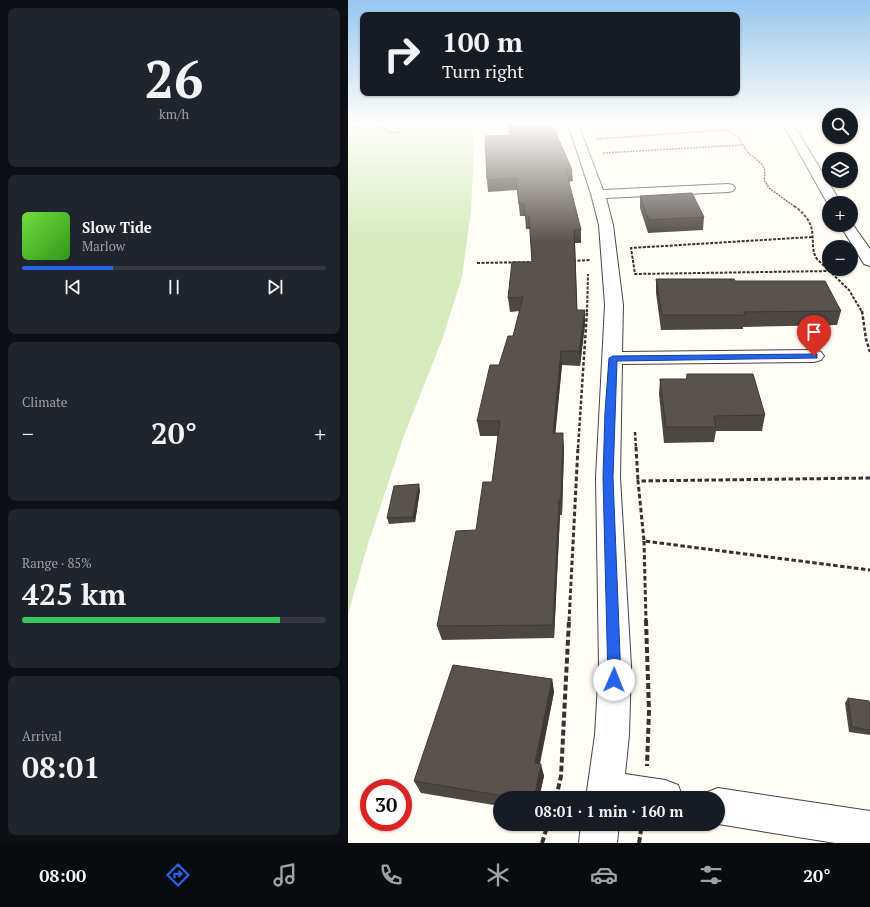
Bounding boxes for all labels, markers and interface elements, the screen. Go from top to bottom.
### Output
text: 100 m [442,23,523,60]
icon: right [376,28,428,80]
text: 26 [145,44,203,113]
text: Turn right [442,59,524,83]
text: km/h [159,105,189,123]
map controls [822,108,858,276]
button: search [822,108,858,144]
button: layers [822,152,858,188]
button: + [822,196,858,232]
text: Slow Tide [82,217,152,237]
text: Marlow [82,237,125,255]
button: − [822,240,858,276]
icon: previous [62,276,84,298]
icon: pause [163,276,185,298]
icon: next [264,276,286,298]
pin [797,315,831,356]
icon: arrive [803,321,825,343]
text: Climate [22,393,67,411]
text: 20° [151,413,197,453]
text: − [22,419,34,448]
text: + [314,419,326,448]
text: Range · 85% [22,554,92,572]
text: 425 km [22,574,126,614]
position arrow [593,659,635,701]
text: Arrival [22,727,62,745]
text: 08:01 [22,747,100,787]
speed limit sign: 30 [360,779,412,831]
text: 08:01 · 1 min · 160 m [535,801,683,821]
icon: directions [164,861,192,889]
icon: music [271,861,299,889]
icon: phone [377,861,405,889]
icon: climate [484,861,512,889]
icon: car [590,861,618,889]
icon: filters [697,861,725,889]
text: 08:00 [39,863,86,887]
text: 20° [803,863,831,887]

